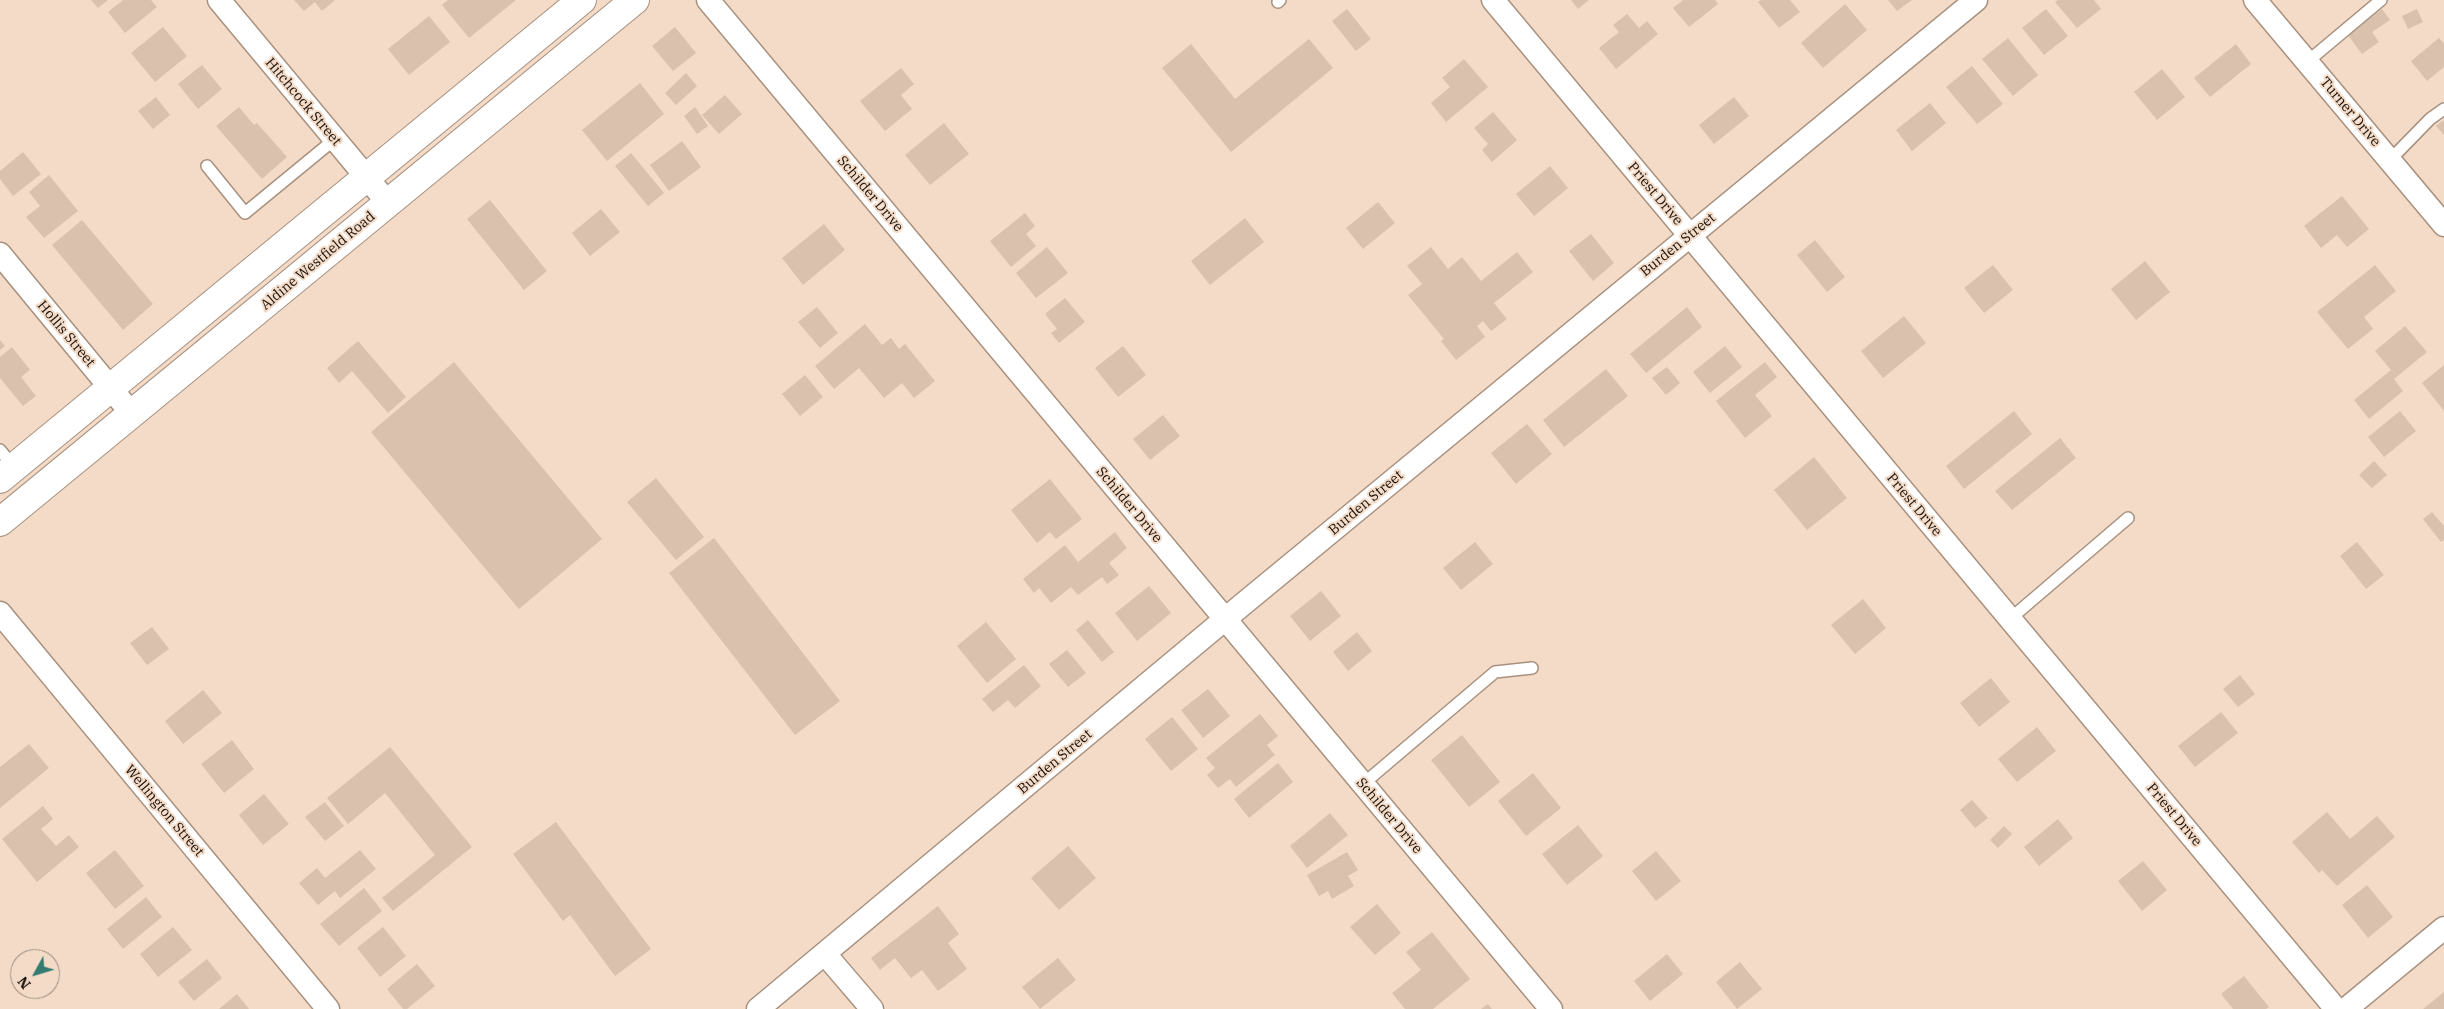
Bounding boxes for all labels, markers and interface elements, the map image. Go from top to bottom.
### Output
street label: Hitchcock Street [261,55,345,149]
street label: Turner Drive [2316,74,2384,150]
street label: Schilder Drive [833,153,907,235]
street label: Priest Drive [1624,159,1686,229]
street label: Aldine Westfield Road [257,208,379,314]
street label: Burden Street [1637,210,1719,280]
street label: Hollis Street [33,298,99,370]
street label: Schilder Drive [1092,464,1166,546]
street label: Burden Street [1325,467,1407,539]
street label: Priest Drive [1883,470,1945,540]
street label: Burden Street [1014,726,1096,798]
street label: Wellington Street [121,762,207,860]
street label: Schilder Drive [1352,775,1426,857]
street label: Priest Drive [2143,780,2205,850]
north arrow [10,949,60,999]
text: N [14,973,35,993]

